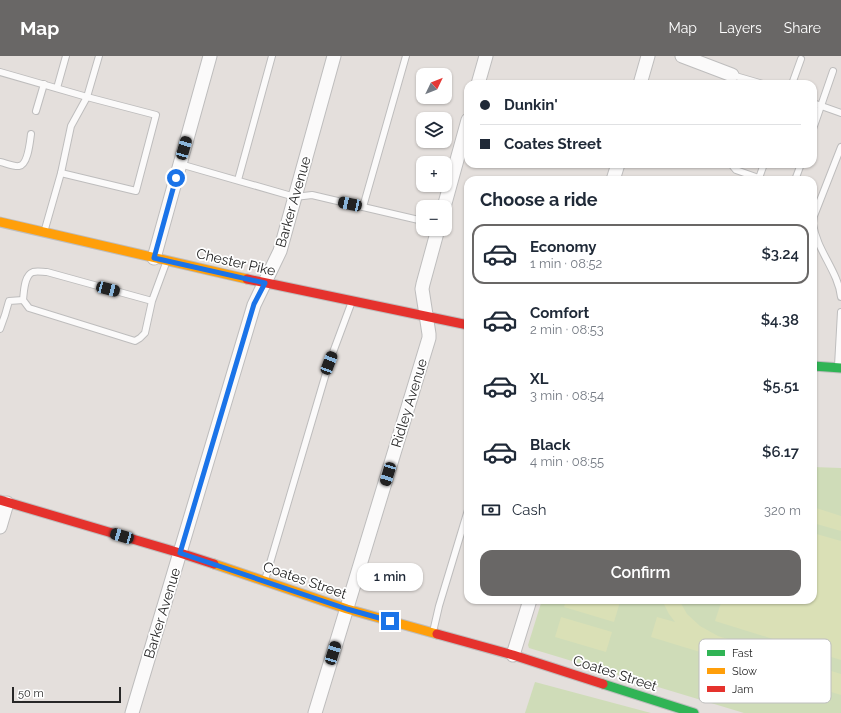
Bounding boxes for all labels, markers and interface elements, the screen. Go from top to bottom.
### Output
text: Map [20,17,59,39]
text: Map [669,20,697,36]
text: Layers [719,20,762,36]
text: Share [784,20,821,36]
north arrow [416,68,452,104]
map controls [416,68,452,236]
text: Dunkin' [504,96,558,114]
button: layers [416,112,452,148]
car [175,135,193,161]
text: Coates Street [504,135,602,153]
street label: Barker Avenue [272,155,314,249]
button: + [416,156,452,192]
route start [167,169,185,187]
text: Choose a ride [480,189,598,210]
car [337,196,363,212]
button: − [416,200,452,236]
icon: car [482,236,518,272]
text: Economy [530,238,597,256]
street label: Chester Pike [195,245,277,279]
text: $3.24 [761,245,799,263]
text: 1 min · 08:52 [530,256,602,271]
car [95,280,121,298]
icon: car [482,302,518,338]
text: Comfort [530,304,589,322]
text: $4.38 [761,311,799,329]
text: 2 min · 08:53 [530,322,604,337]
car [319,350,339,376]
street label: Ridley Avenue [388,357,430,449]
icon: car [482,368,518,404]
text: XL [530,370,548,388]
text: $5.51 [763,377,799,395]
text: 3 min · 08:54 [530,388,604,403]
icon: car [482,434,518,470]
text: Black [530,436,570,454]
text: $6.17 [762,443,799,461]
text: 4 min · 08:55 [530,454,604,469]
car [379,461,397,487]
icon: cash [480,499,502,521]
text: Cash [512,501,546,519]
text: 320 m [764,503,801,518]
car [109,527,135,545]
button: Confirm [480,550,801,596]
street label: Coates Street [261,558,349,602]
callout: 1 min [357,563,423,591]
street label: Barker Avenue [141,566,183,660]
text: 1 min [374,569,406,584]
route end [381,612,399,630]
legend [699,639,831,703]
car [324,640,342,666]
text: Fast [732,647,753,660]
street label: Coates Street [571,652,659,694]
text: Slow [732,665,757,678]
text: Jam [732,683,753,696]
scale bar [12,685,121,704]
text: 50 m [18,687,44,700]

